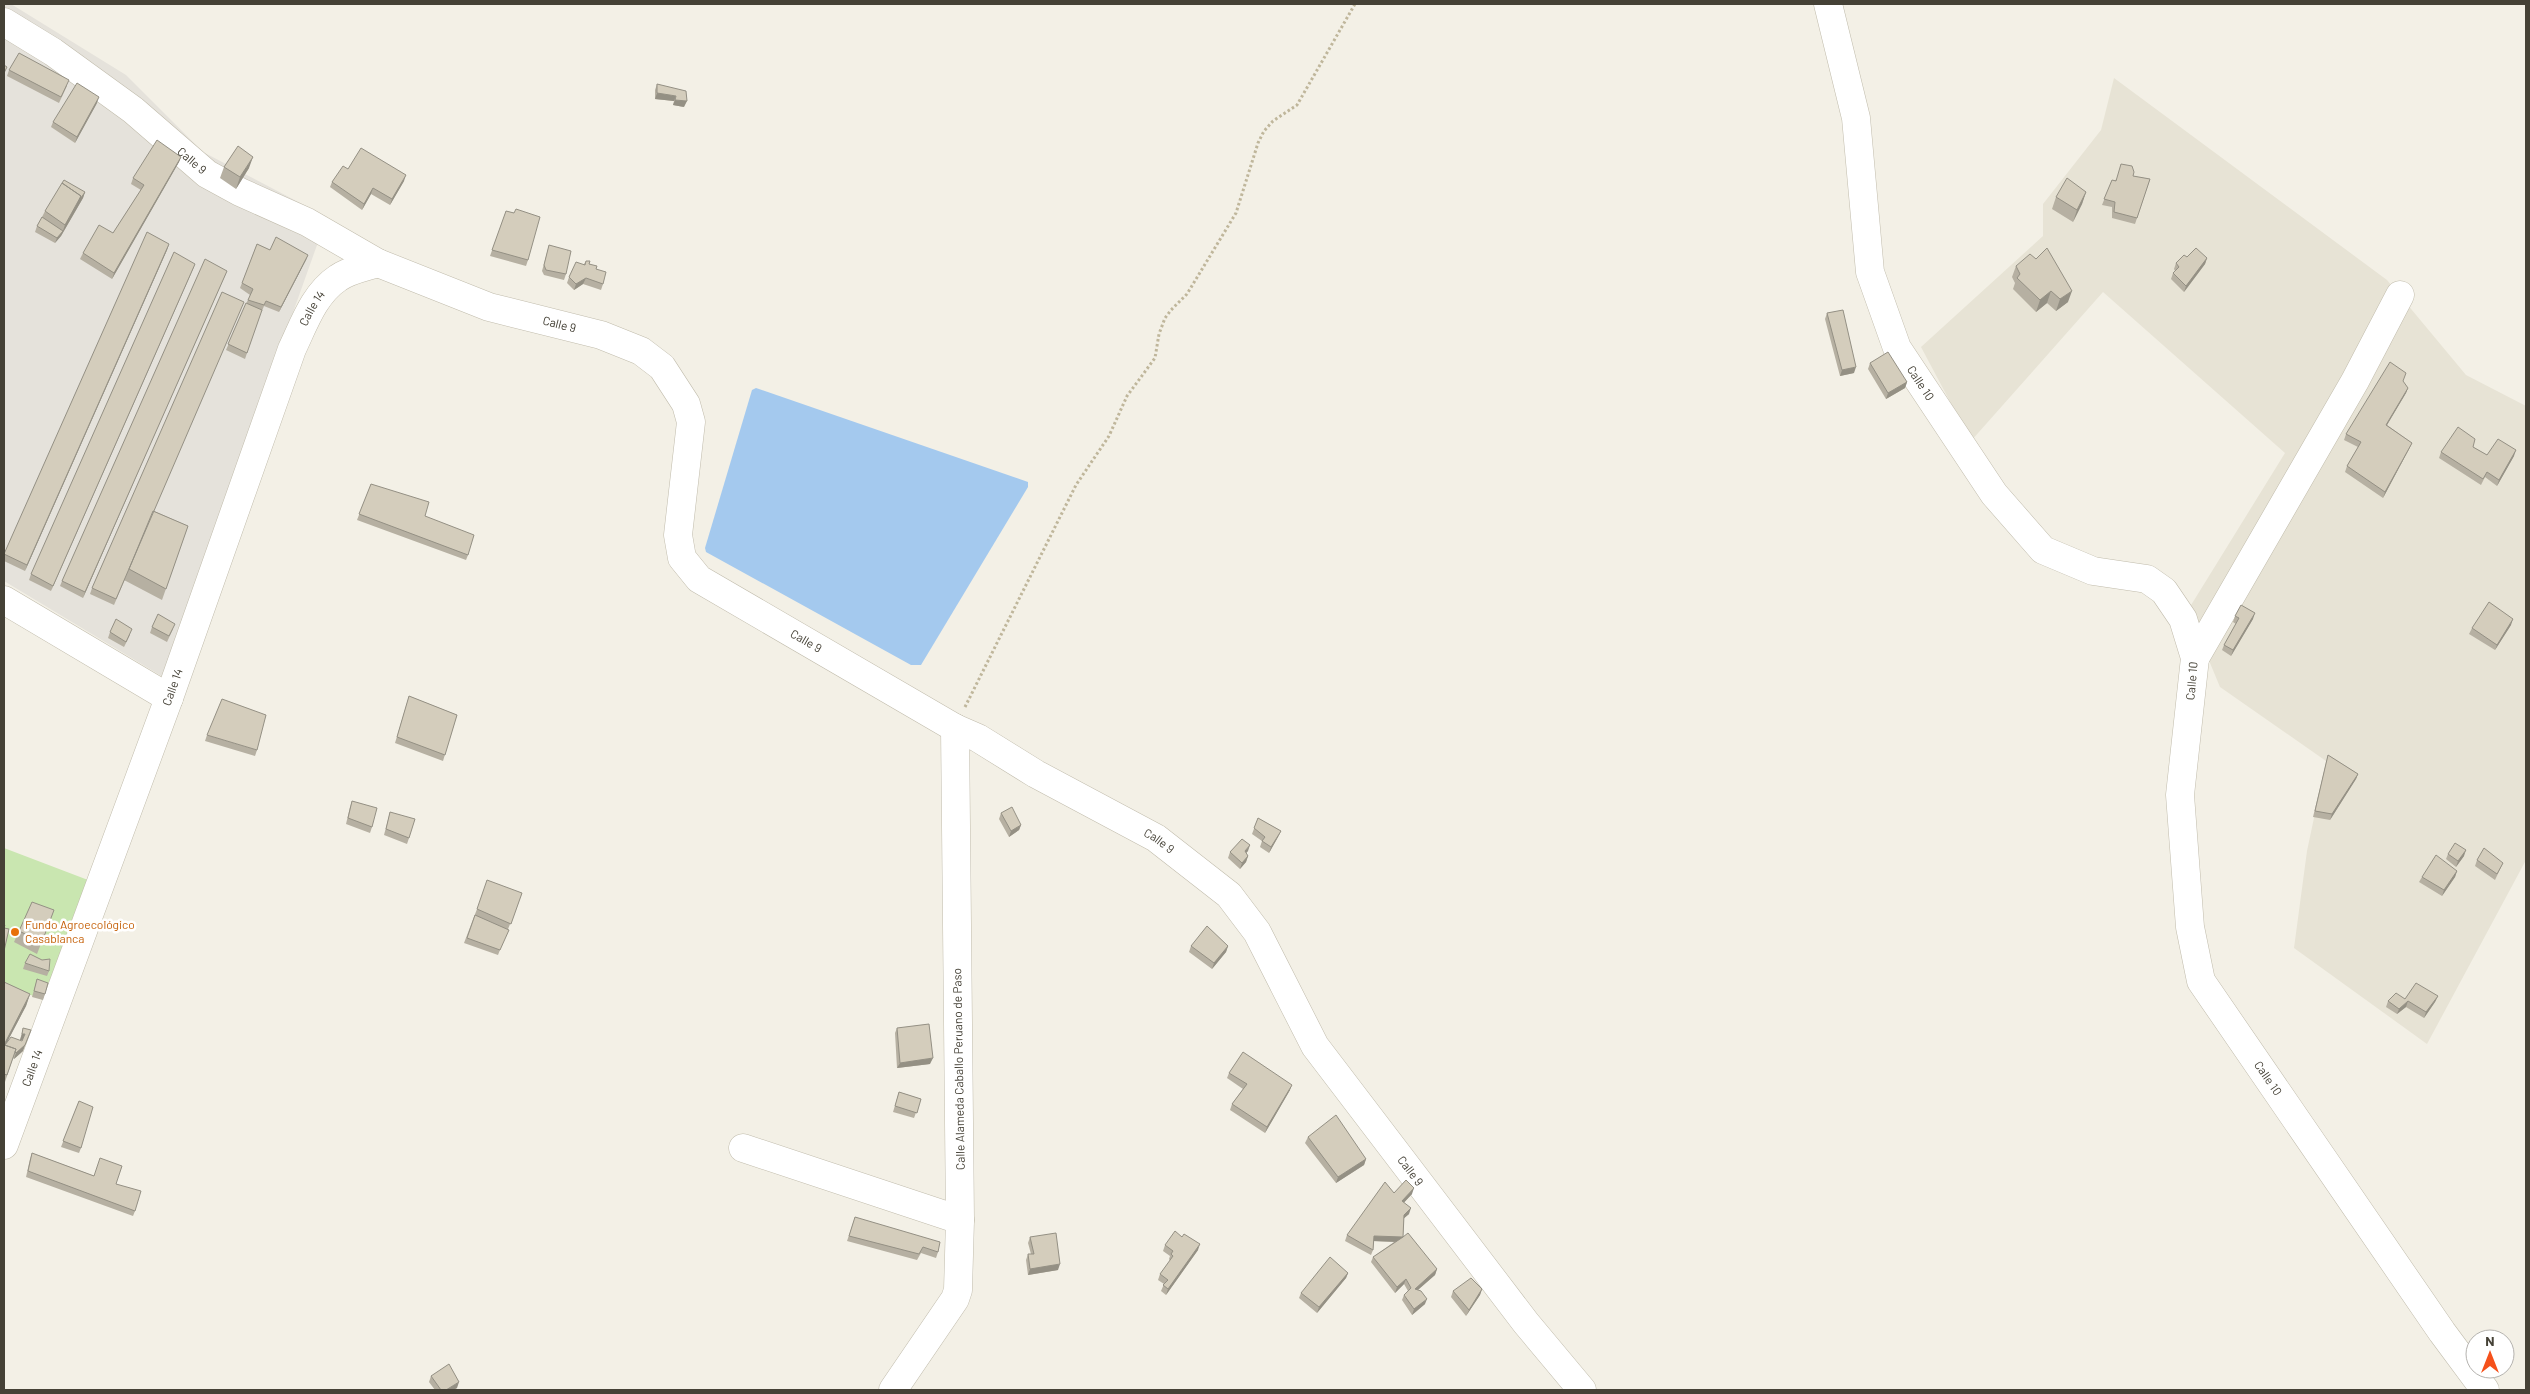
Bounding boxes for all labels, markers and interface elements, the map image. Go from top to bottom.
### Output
street label: Calle 9 [175,144,210,176]
street label: Calle 14 [296,287,327,328]
street label: Calle 9 [541,313,578,335]
street label: Calle 10 [1905,363,1938,403]
street label: Calle 9 [788,626,825,655]
street label: Calle 10 [2182,661,2200,701]
street label: Calle 14 [159,666,185,707]
street label: Calle 9 [1142,825,1178,856]
place label: Fundo Agroecológico Casablanca [25,917,135,945]
marker: Fundo Agroecológico Casablanca [9,926,21,938]
street label: Calle Alameda Caballo Peruano de Paso [949,968,967,1170]
street label: Calle 14 [18,1047,45,1088]
street label: Calle 10 [2252,1058,2285,1098]
street label: Calle 9 [1395,1153,1427,1188]
north arrow [2465,1329,2515,1379]
text: N [2485,1332,2495,1349]

